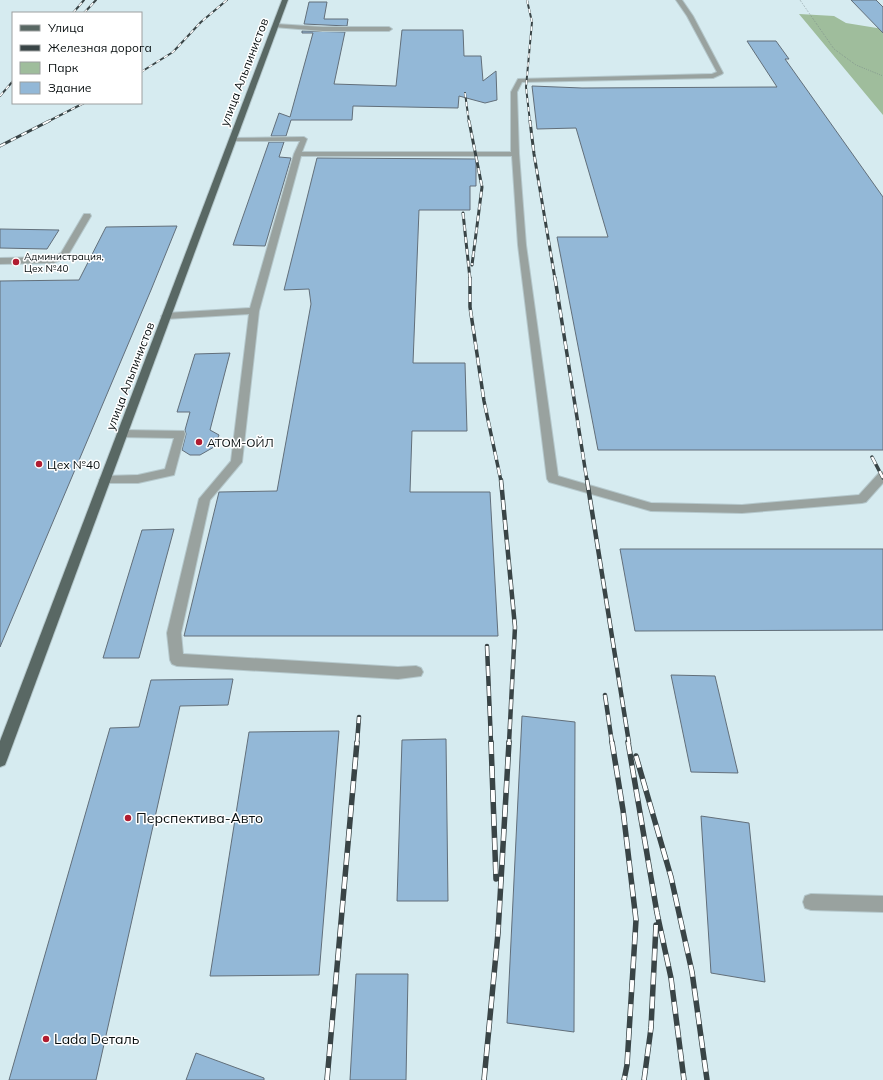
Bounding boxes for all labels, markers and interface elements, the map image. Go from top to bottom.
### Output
legend [12,12,142,104]
street label: улица Альпинистов [217,16,272,128]
text: Улица [47,20,84,35]
text: Железная дорога [48,40,152,55]
text: Парк [48,60,79,75]
text: Здание [48,80,92,95]
place label: Администрация, Цех №40 [24,250,104,275]
marker: Администрация, Цех №40 [11,257,21,267]
street label: улица Альпинистов [103,320,158,432]
place label: АТОМ-ОЙЛ [207,435,274,450]
marker: АТОМ-ОЙЛ [194,437,204,447]
place label: Цех №40 [47,457,100,472]
marker: Цех №40 [34,459,44,469]
place label: Перспектива-Авто [136,809,263,827]
marker: Перспектива-Авто [123,813,133,823]
place label: Lada Dеталь [54,1030,140,1048]
marker: Lada Dеталь [41,1034,51,1044]

